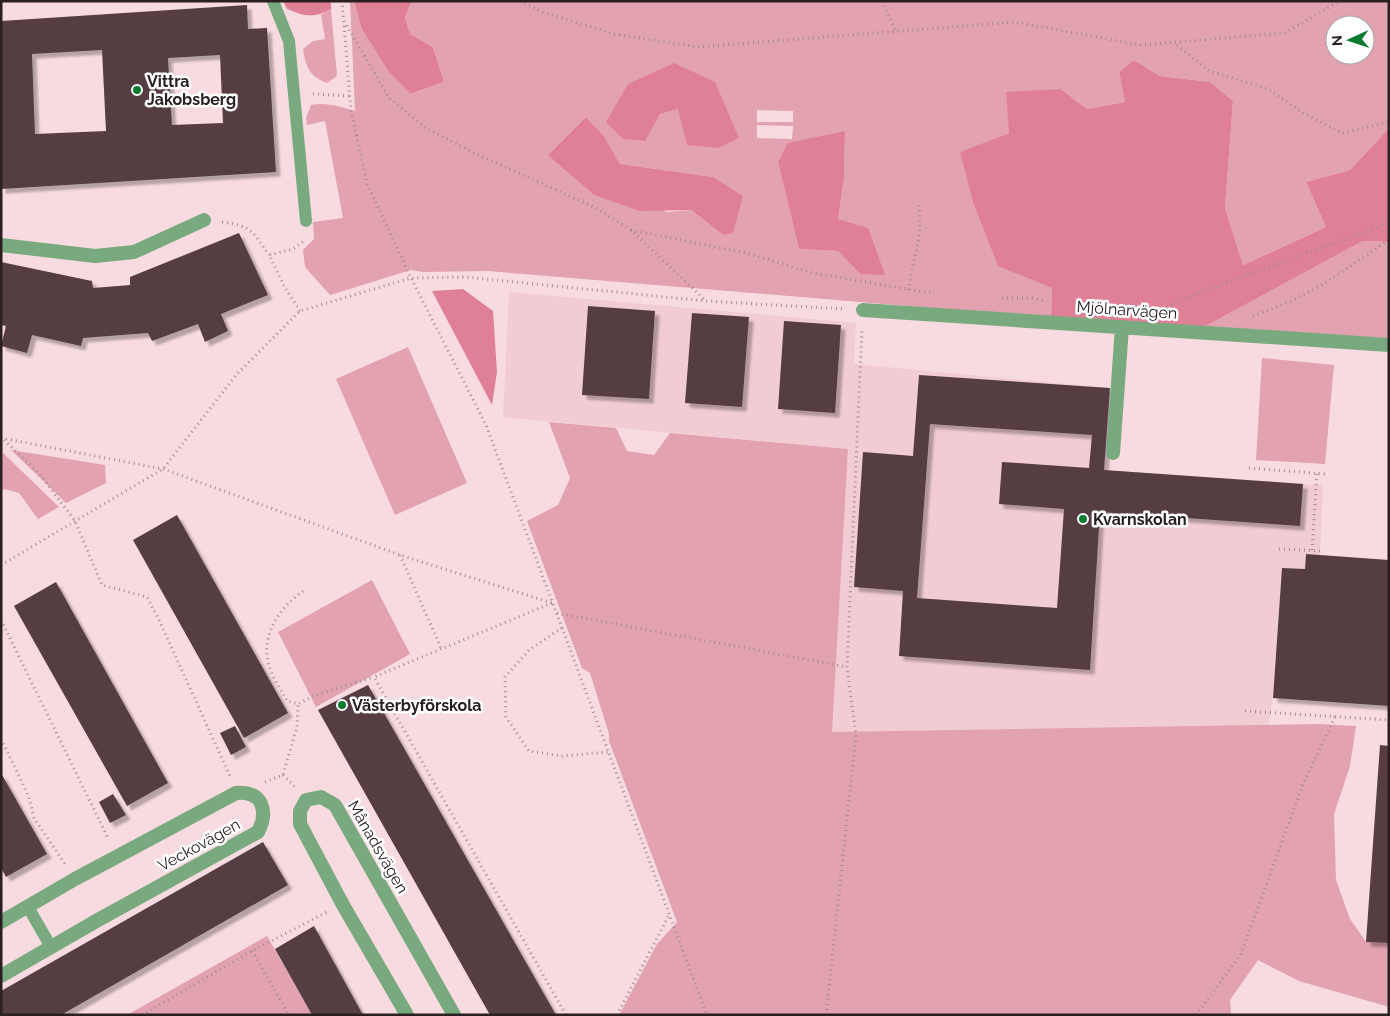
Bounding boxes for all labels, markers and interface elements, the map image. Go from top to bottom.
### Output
north arrow [1325,15,1375,65]
text: N [1329,35,1345,46]
place label: Vittra Jakobsberg [147,72,236,109]
marker: Vittra Jakobsberg [131,84,143,96]
street label: Mjölnarvägen [1076,297,1178,323]
place label: Kvarnskolan [1093,510,1187,529]
marker: Kvarnskolan [1077,513,1089,525]
place label: Västerbyförskola [352,696,482,715]
marker: Västerbyförskola [336,699,348,711]
street label: Månadsvägen [344,797,412,897]
street label: Veckovägen [155,815,243,875]

